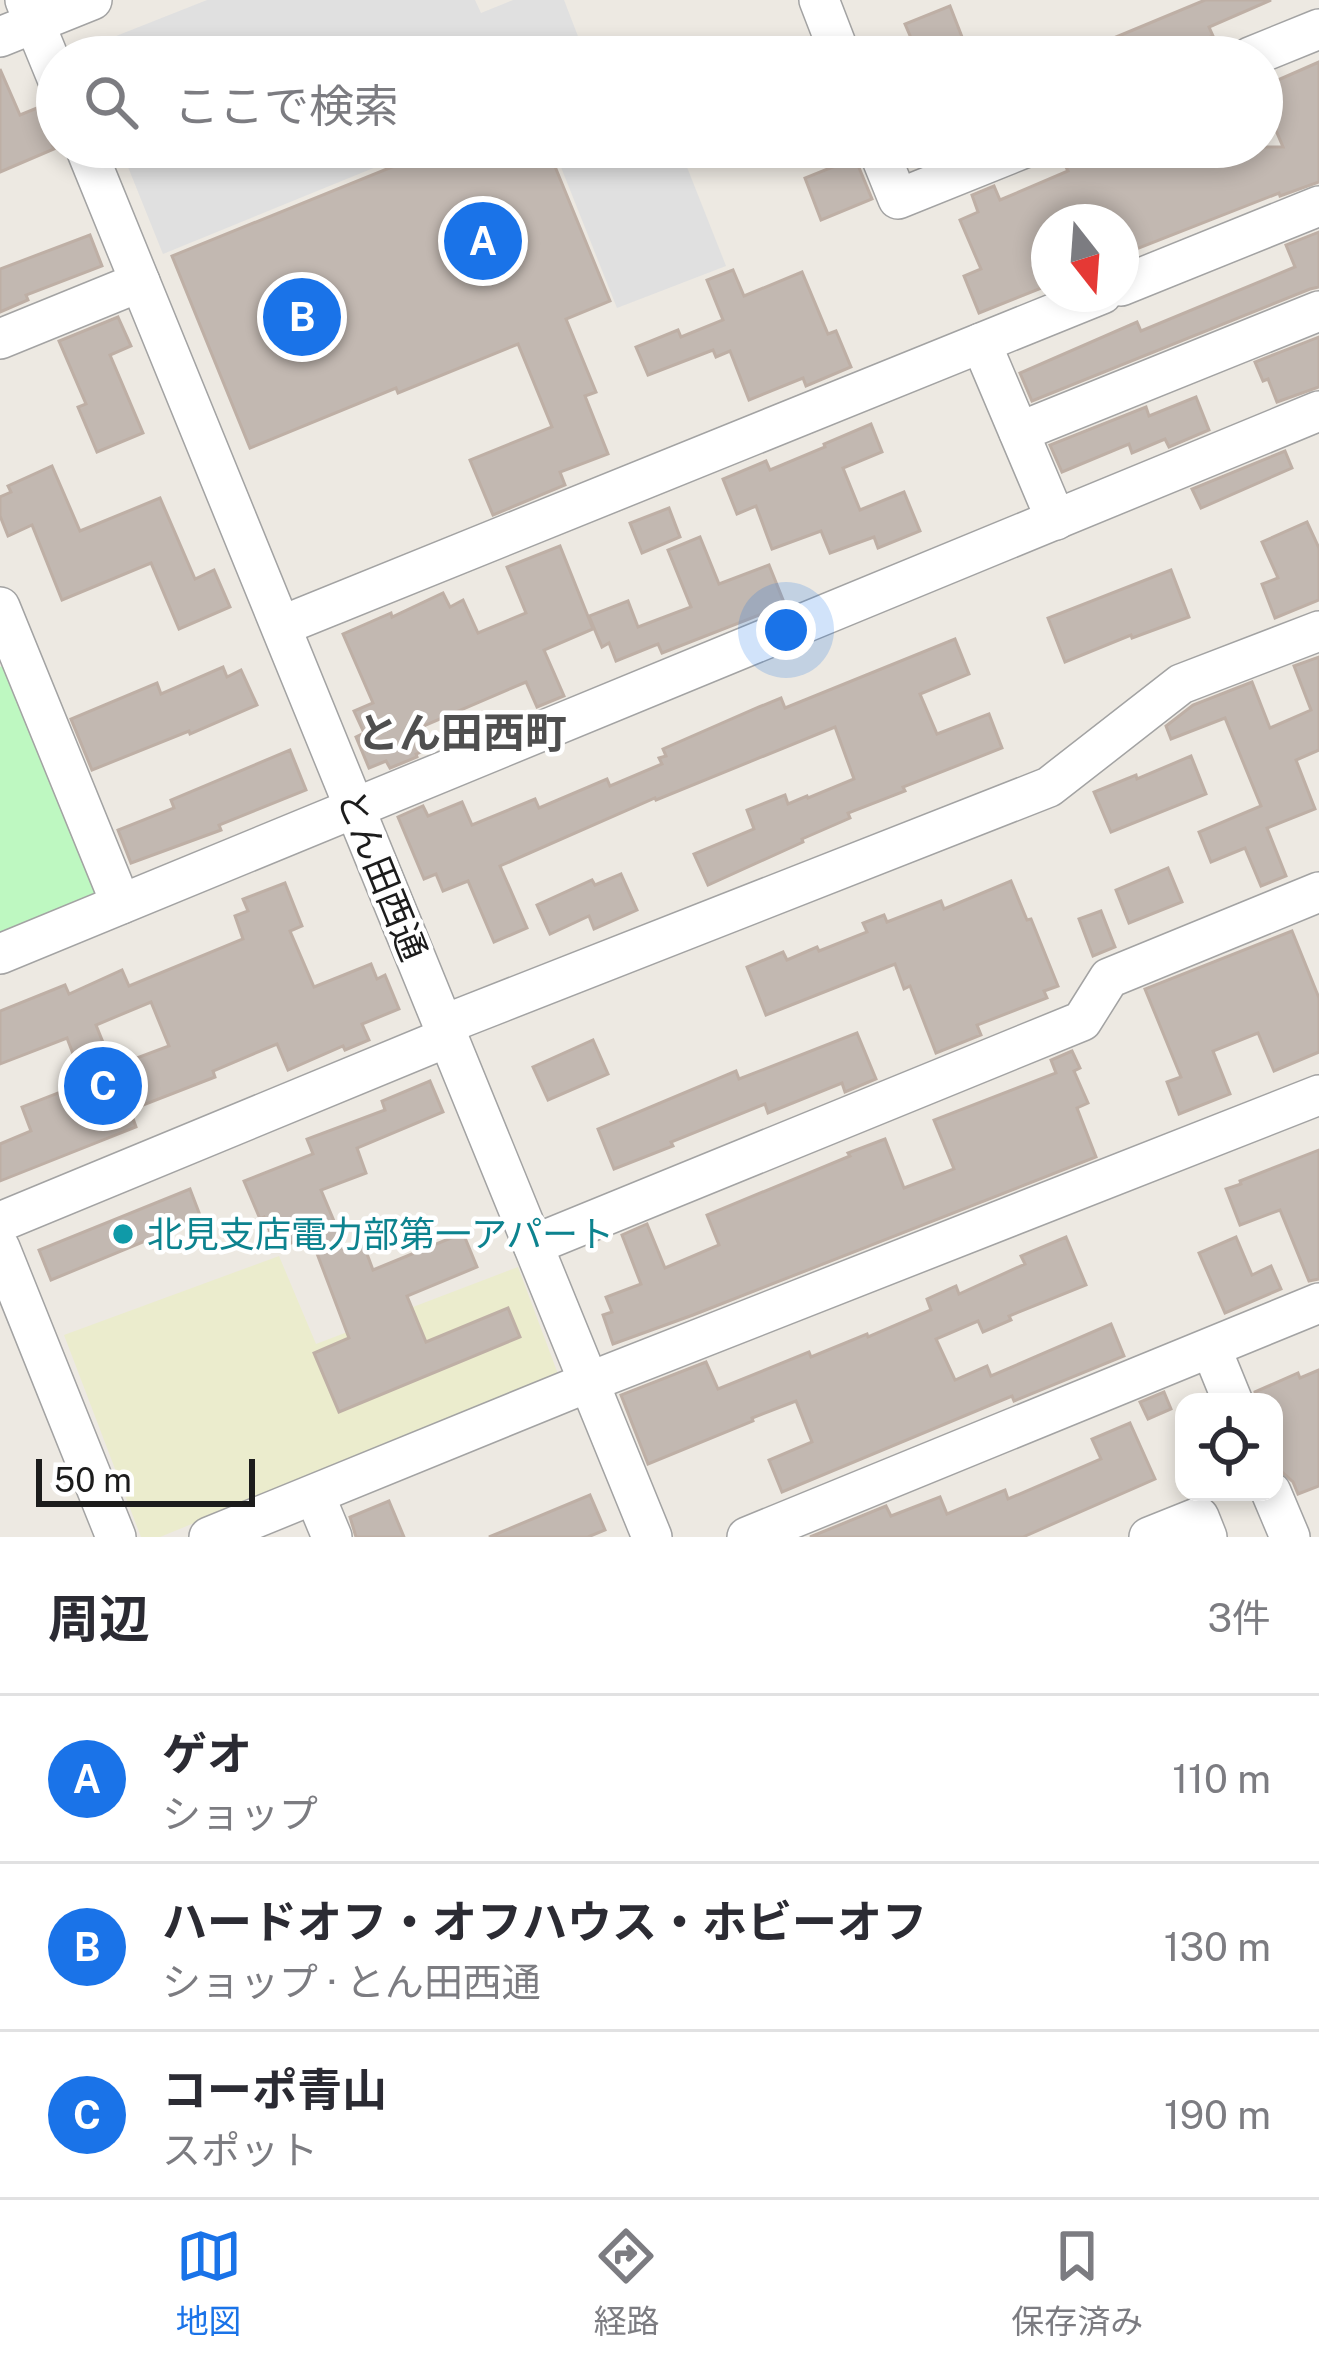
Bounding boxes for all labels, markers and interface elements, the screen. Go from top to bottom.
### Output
search box [36,36,1283,168]
icon: search [78,69,144,135]
text: ここで検索 [174,79,399,132]
pin: A [444,196,522,286]
north arrow [1031,204,1139,312]
pin: B [263,272,341,362]
your location [756,600,816,660]
district label: とん田西町 [357,708,567,757]
street label: とん田西通 [329,784,435,966]
pin: C [64,1041,142,1131]
place label: 北見支店電力部第一アパート [147,1213,614,1255]
marker: 北見支店電力部第一アパート [110,1221,136,1247]
map controls [1175,1393,1283,1501]
button: locate [1175,1393,1283,1501]
scale bar [36,1453,255,1506]
text: 50 m [54,1461,132,1499]
text: 周辺 [48,1589,150,1648]
text: 3件 [1207,1595,1271,1641]
text: ゲオ [162,1727,252,1780]
text: A [73,1756,101,1802]
text: 110 m [1172,1756,1271,1802]
text: ショップ [162,1791,318,1837]
text: ハードオフ・オフハウス・ホビーオフ [162,1895,927,1948]
text: B [74,1924,100,1970]
text: 130 m [1164,1924,1271,1970]
text: ショップ · とん田西通 [162,1959,541,2005]
text: コーポ青山 [162,2063,387,2116]
text: C [73,2092,101,2138]
text: 190 m [1164,2092,1271,2138]
text: スポット [162,2127,318,2173]
tab: 地図 [176,2223,242,2343]
tab: 経路 [593,2223,659,2343]
tab: 保存済み [1011,2223,1143,2343]

